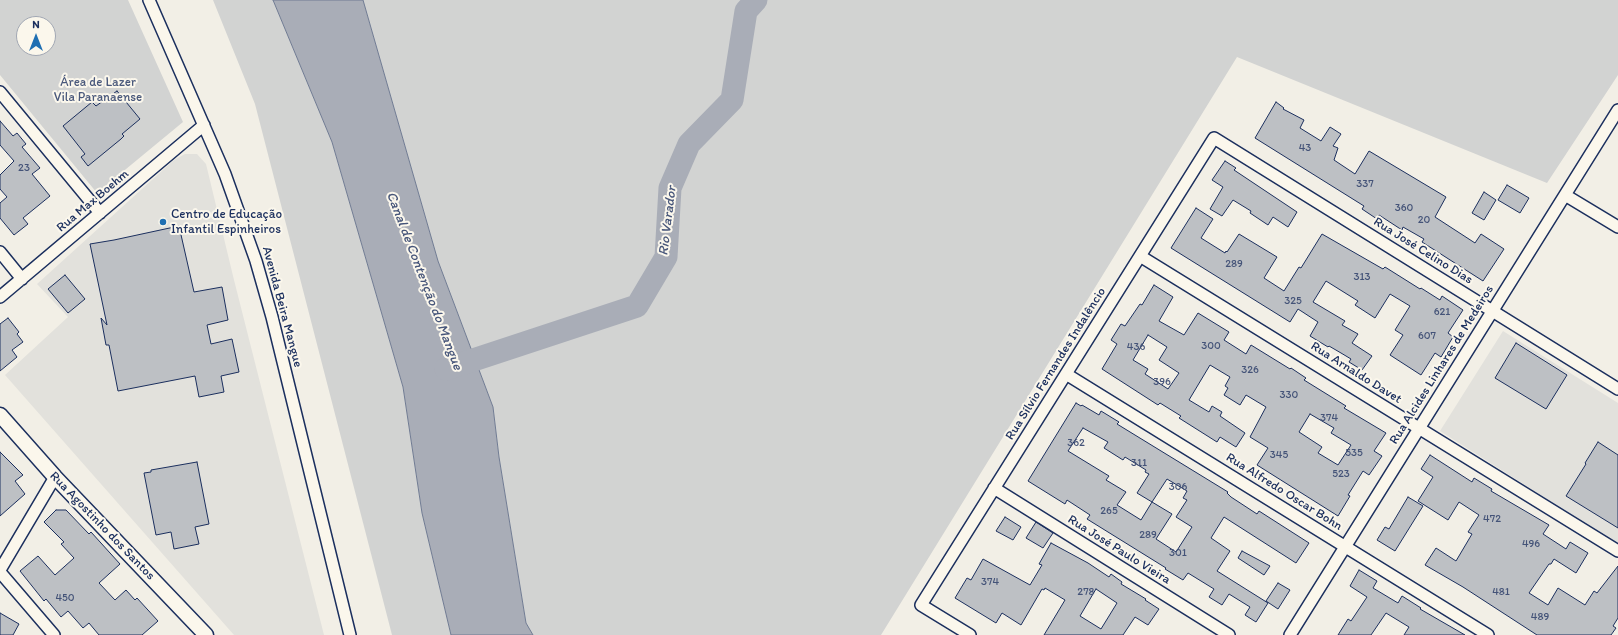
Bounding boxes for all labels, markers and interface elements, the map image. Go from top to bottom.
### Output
north arrow [16,16,56,56]
text: N [32,18,40,31]
park label: Área de Lazer Vila Paranaense [54,75,142,106]
house number: 43 [1299,141,1311,155]
house number: 23 [18,161,30,175]
street label: Rua Max Boehm [54,166,132,236]
house number: 337 [1356,177,1374,191]
water label: Rio Varador [655,185,681,257]
water label: Canal de Contenção do Mangue [382,190,466,372]
house number: 360 [1395,201,1413,215]
place label: Centro de Educação Infantil Espinheiros [171,207,282,238]
house number: 20 [1418,213,1430,227]
street label: Rua José Celino Dias [1370,214,1476,288]
marker: Centro de Educação Infantil Espinheiros [158,217,168,227]
street label: Avenida Beira Mangue [258,245,306,369]
house number: 289 [1225,257,1243,271]
house number: 313 [1353,270,1371,284]
street label: Rua Alcides Linhares de Medeiros [1386,283,1498,447]
street label: Rua Sílvio Fernandes Indalêncio [1002,285,1110,443]
house number: 325 [1284,294,1302,308]
house number: 621 [1434,305,1450,319]
house number: 607 [1418,329,1436,343]
house number: 300 [1201,339,1221,353]
street label: Rua Arnaldo Davet [1308,339,1404,407]
house number: 436 [1127,340,1145,354]
house number: 326 [1241,363,1259,377]
house number: 396 [1153,375,1171,389]
house number: 330 [1280,388,1298,402]
house number: 374 [1320,411,1338,425]
house number: 362 [1067,436,1085,450]
house number: 535 [1345,446,1363,460]
house number: 345 [1270,448,1288,462]
street label: Rua Alfredo Oscar Bohn [1223,450,1345,534]
house number: 311 [1131,456,1147,470]
house number: 523 [1332,467,1350,481]
street label: Rua Agostinho dos Santos [46,468,158,584]
house number: 306 [1169,480,1187,494]
house number: 265 [1100,504,1118,518]
street label: Rua José Paulo Vieira [1065,512,1173,588]
house number: 472 [1483,512,1501,526]
house number: 289 [1139,528,1157,542]
house number: 496 [1522,537,1540,551]
house number: 301 [1169,546,1187,560]
house number: 374 [981,575,999,589]
house number: 278 [1077,585,1095,599]
house number: 481 [1492,585,1510,599]
house number: 450 [55,591,75,605]
house number: 489 [1531,610,1549,624]

